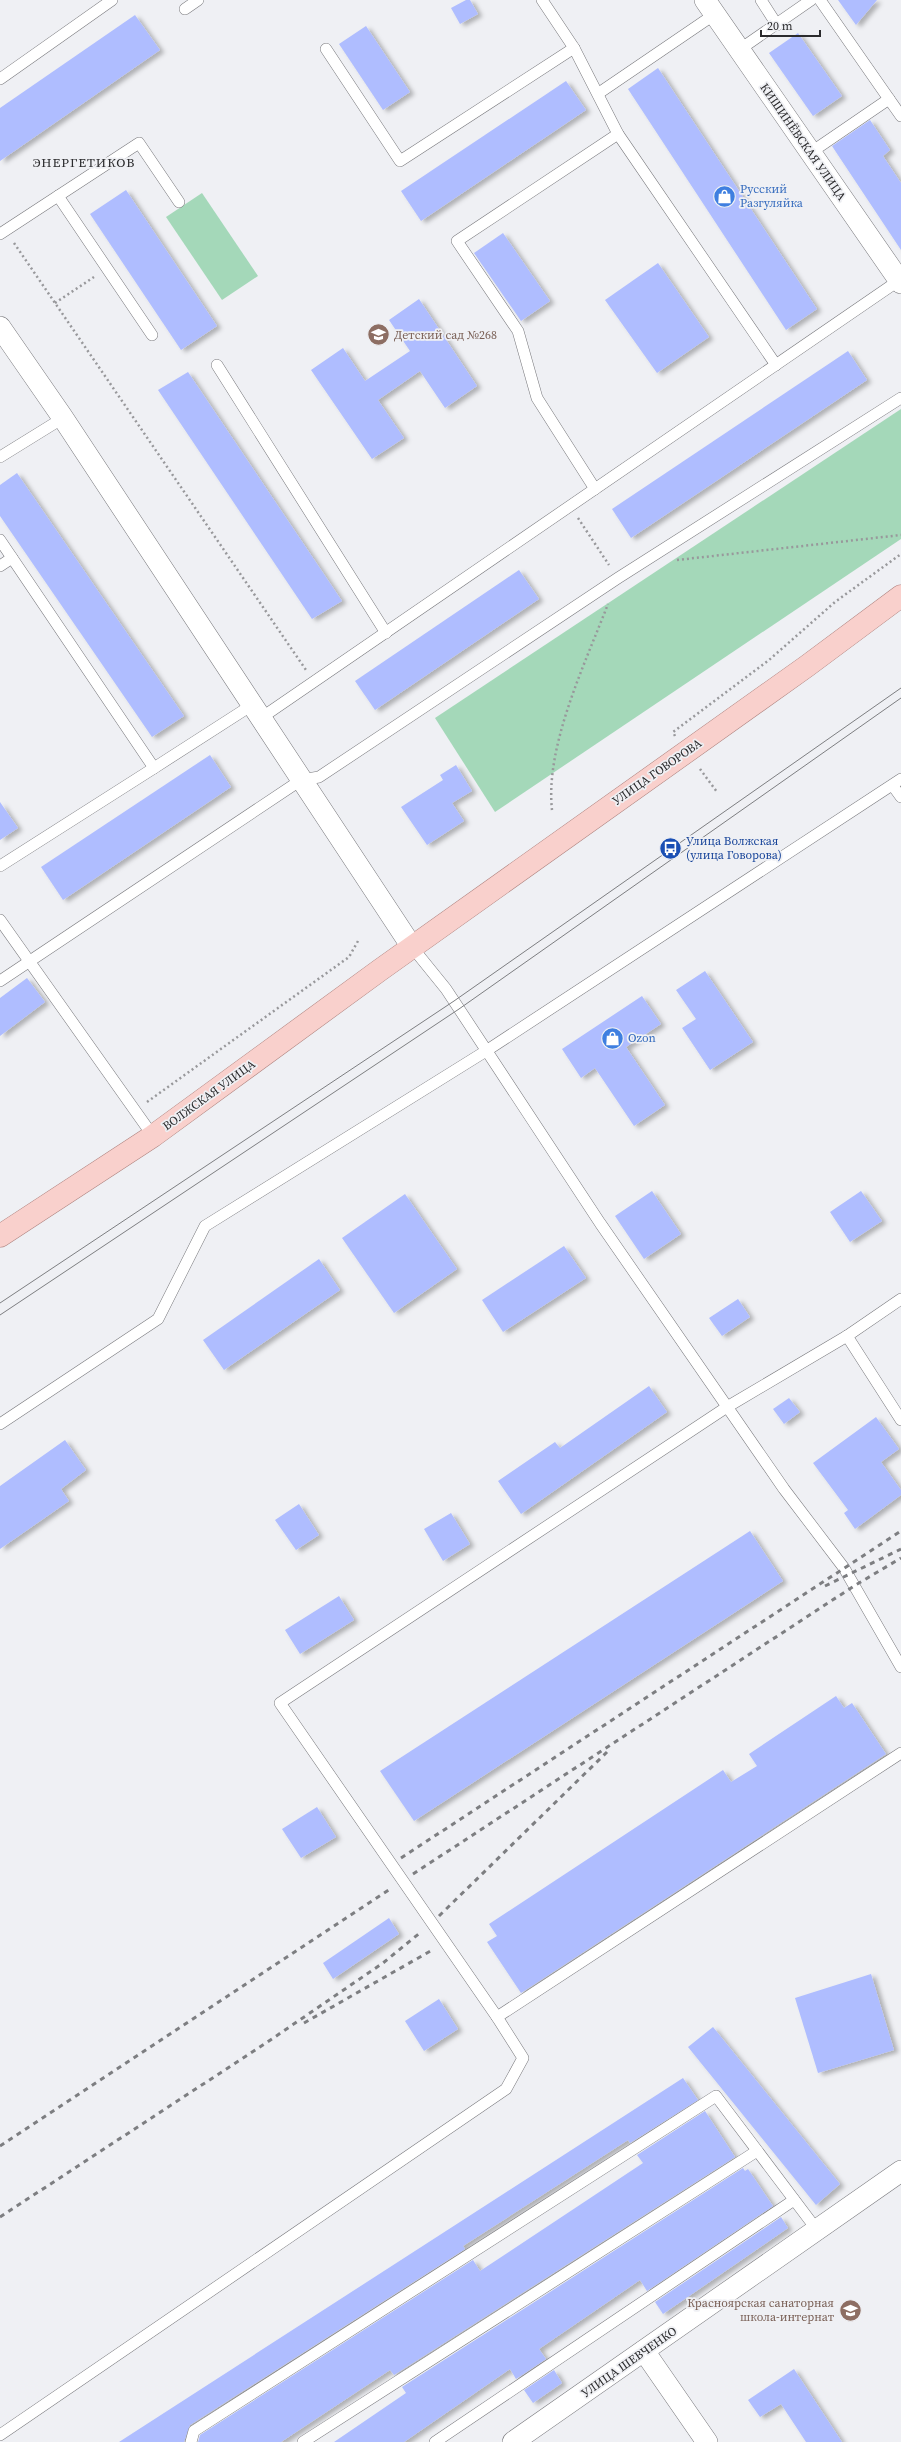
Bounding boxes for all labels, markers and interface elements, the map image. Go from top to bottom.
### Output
scale bar [761,12,820,38]
text: 20 m [767,18,793,34]
street label: КИШИНЁВСКАЯ УЛИЦА [756,80,850,204]
district label: ЭНЕРГЕТИКОВ [33,154,135,171]
place label: Русский Разгуляйка [740,181,804,211]
shop icon: Русский Разгуляйка [712,183,738,209]
school or university icon: Детский сад №268 [366,322,392,348]
place label: Детский сад №268 [394,327,497,343]
street label: УЛИЦА ГОВОРОВА [609,735,705,809]
place label: Улица Волжская (улица Говорова) [686,833,782,863]
bus stop icon: Улица Волжская (улица Говорова) [658,835,684,861]
shop icon: Ozon [599,1025,625,1051]
place label: Ozon [628,1030,656,1046]
street label: ВОЛЖСКАЯ УЛИЦА [160,1056,258,1134]
place label: Красноярская санаторная школа-интернат [687,2295,835,2325]
school or university icon: Красноярская санаторная школа-интернат [837,2297,863,2323]
street label: УЛИЦА ШЕВЧЕНКО [578,2323,680,2401]

